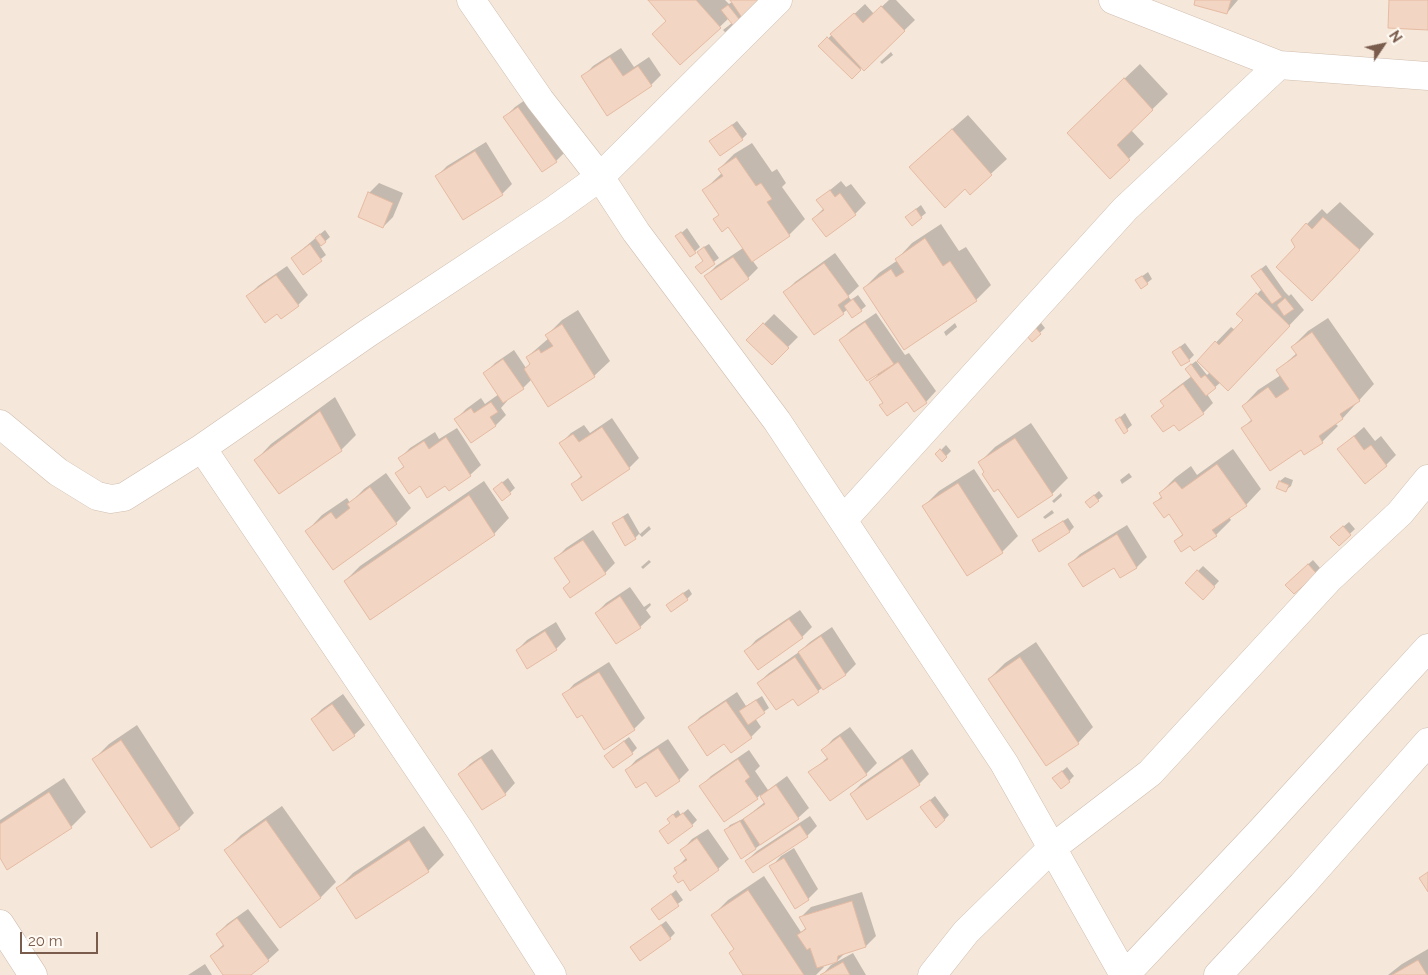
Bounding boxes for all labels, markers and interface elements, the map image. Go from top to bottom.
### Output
north arrow [1358,20,1408,70]
text: N [1386,28,1405,46]
scale bar [22,922,100,954]
text: 20 m [28,932,63,950]

